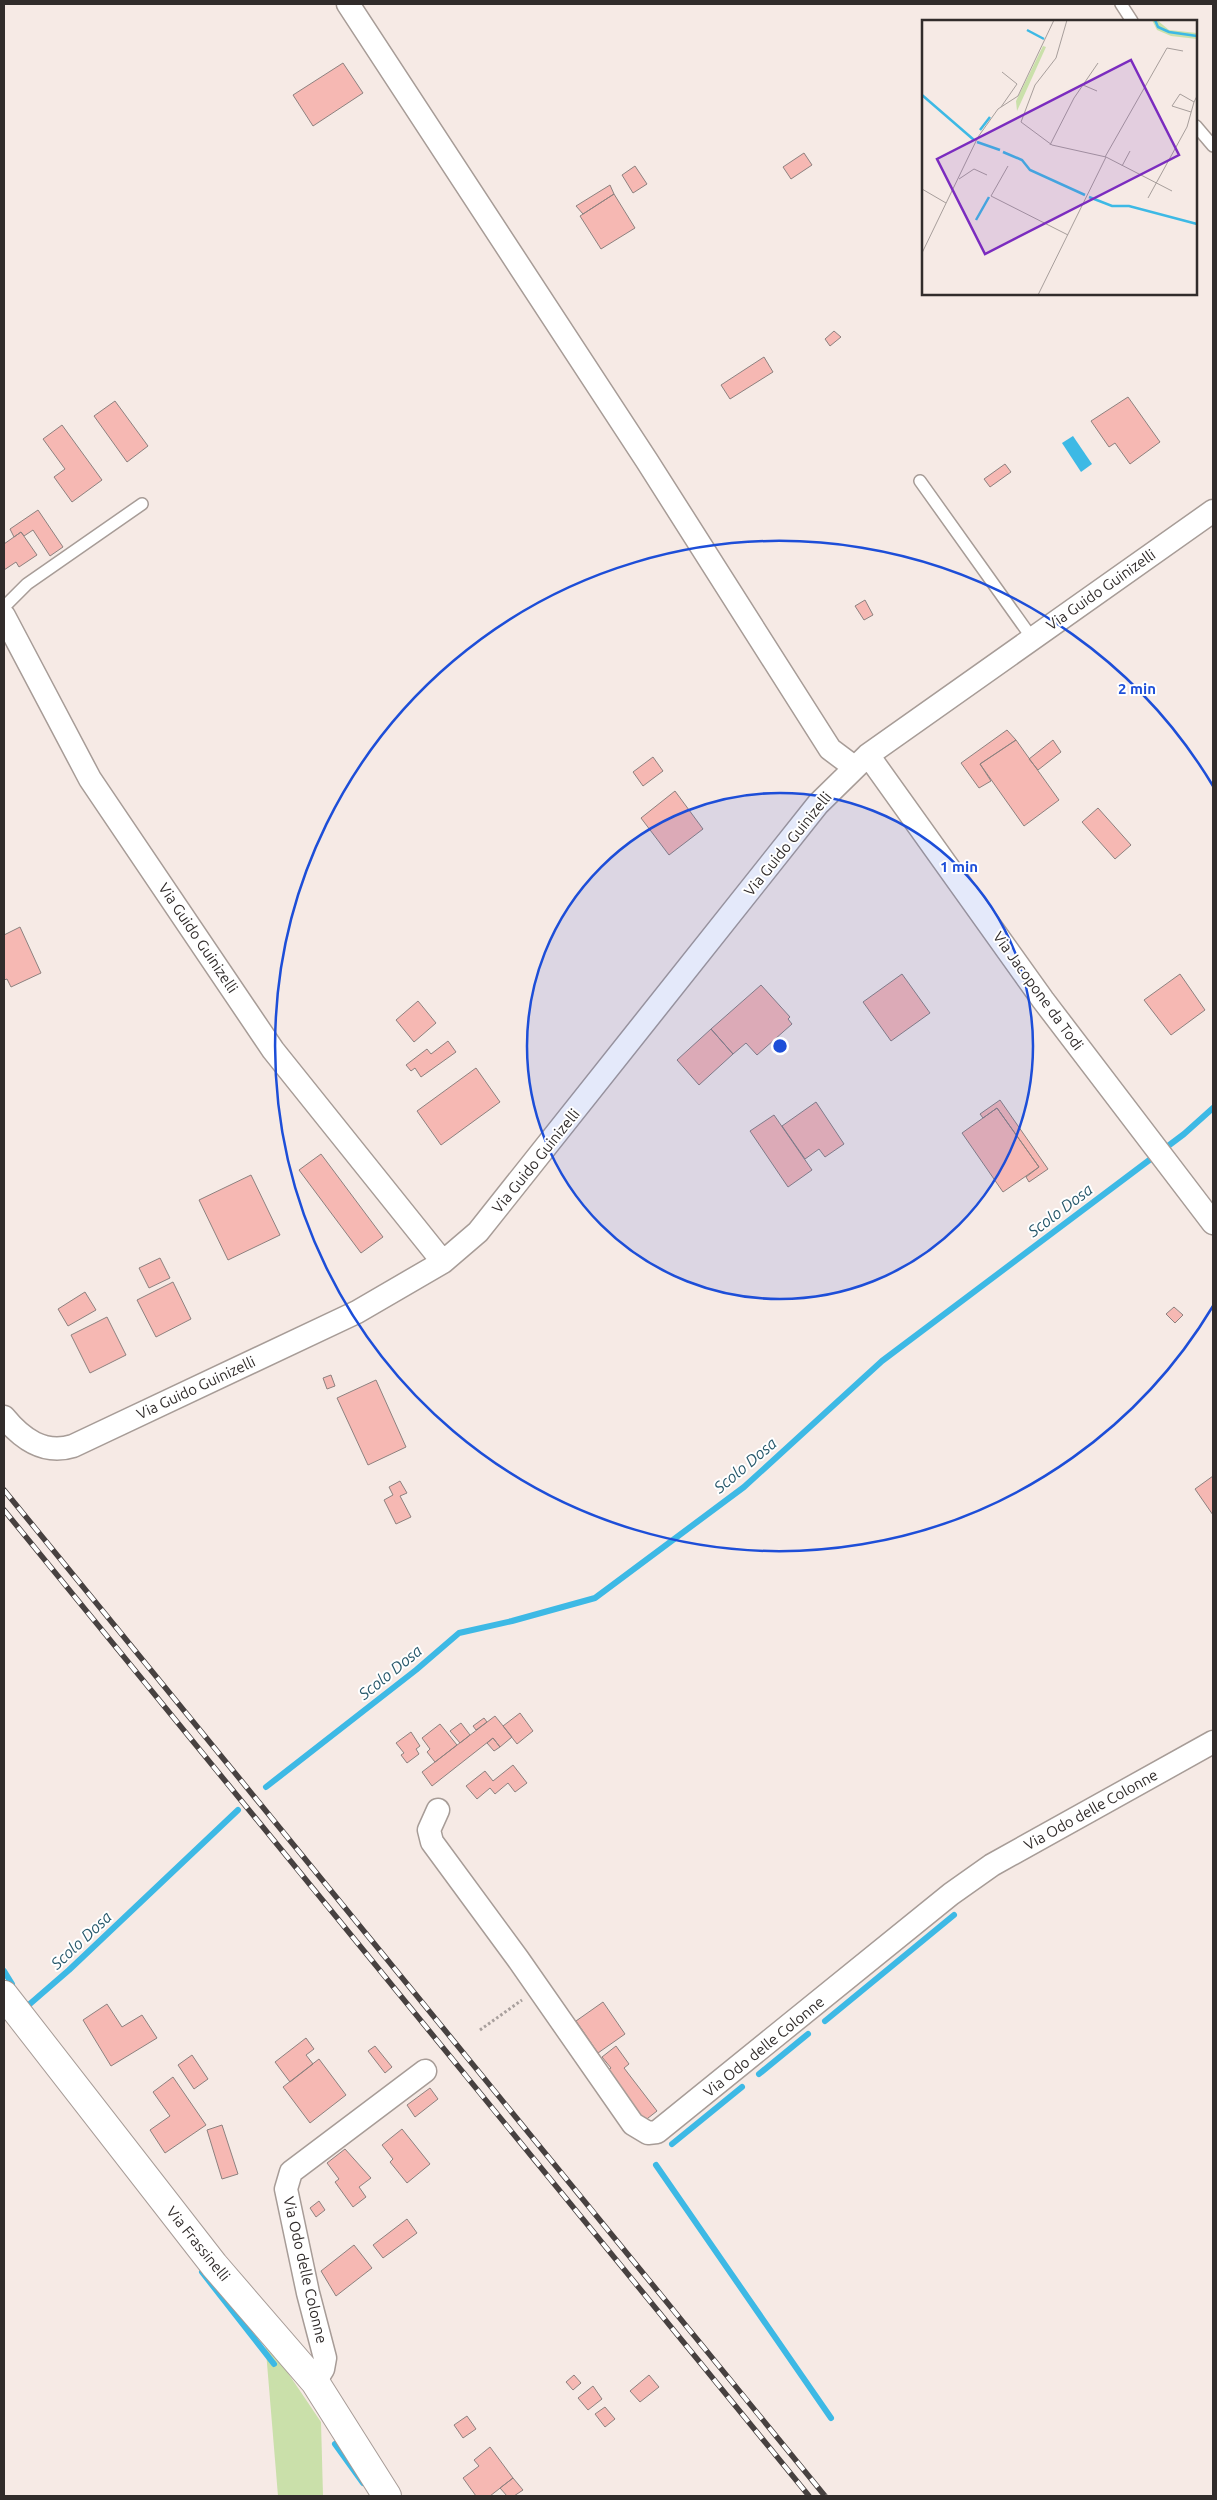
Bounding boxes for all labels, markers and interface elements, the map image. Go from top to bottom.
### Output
inset map [922,20,1197,295]
street label: Via Guido Guinizelli [1043,546,1158,634]
text: 2 min [1118,680,1156,697]
street label: Via Guido Guinizelli [740,788,835,899]
text: 1 min [940,858,978,875]
street label: Via Guido Guinizelli [155,880,241,996]
street label: Via Jacopone da Todi [990,928,1087,1053]
centre of rings [771,1037,789,1055]
street label: Via Guido Guinizelli [488,1105,583,1216]
water label: Scolo Dosa [1023,1180,1096,1241]
street label: Via Guido Guinizelli [134,1353,258,1422]
water label: Scolo Dosa [709,1433,780,1497]
water label: Scolo Dosa [354,1641,425,1704]
street label: Via Odo delle Colonne [1021,1766,1161,1853]
water label: Scolo Dosa [46,1907,115,1973]
street label: Via Odo delle Colonne [700,1993,827,2100]
street label: Via Odo delle Colonne [280,2195,331,2345]
street label: Via Frassinelli [163,2203,234,2284]

